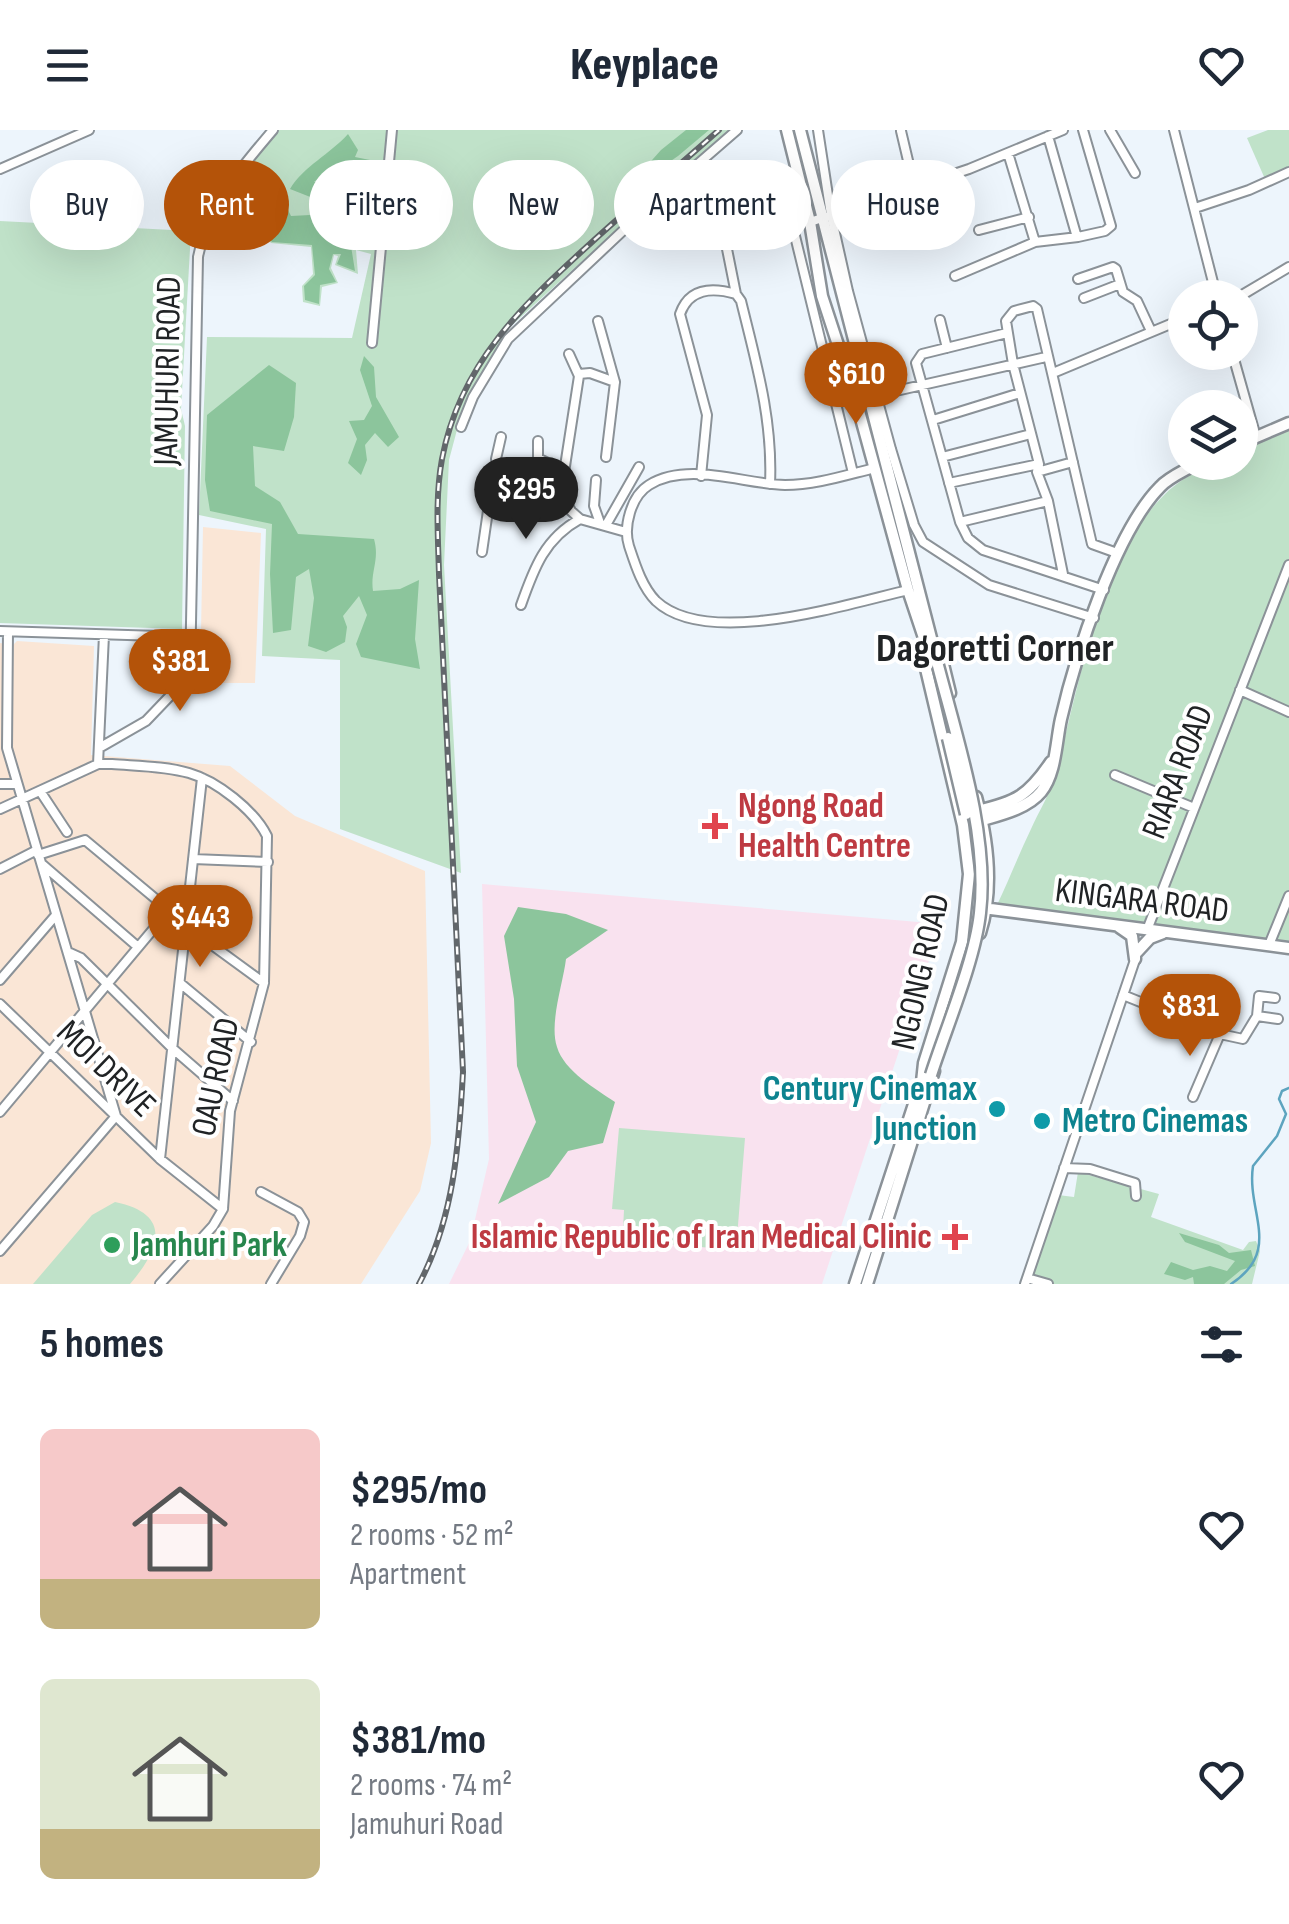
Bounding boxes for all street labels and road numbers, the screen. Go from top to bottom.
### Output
street label: JAMUHURI ROAD [145,276,191,467]
street label: RIARA ROAD [1133,699,1223,845]
street label: KINGARA ROAD [1053,869,1231,933]
street label: NGONG ROAD [882,890,960,1054]
street label: MOI DRIVE [47,1011,165,1127]
street label: OAU ROAD [183,1014,249,1140]

